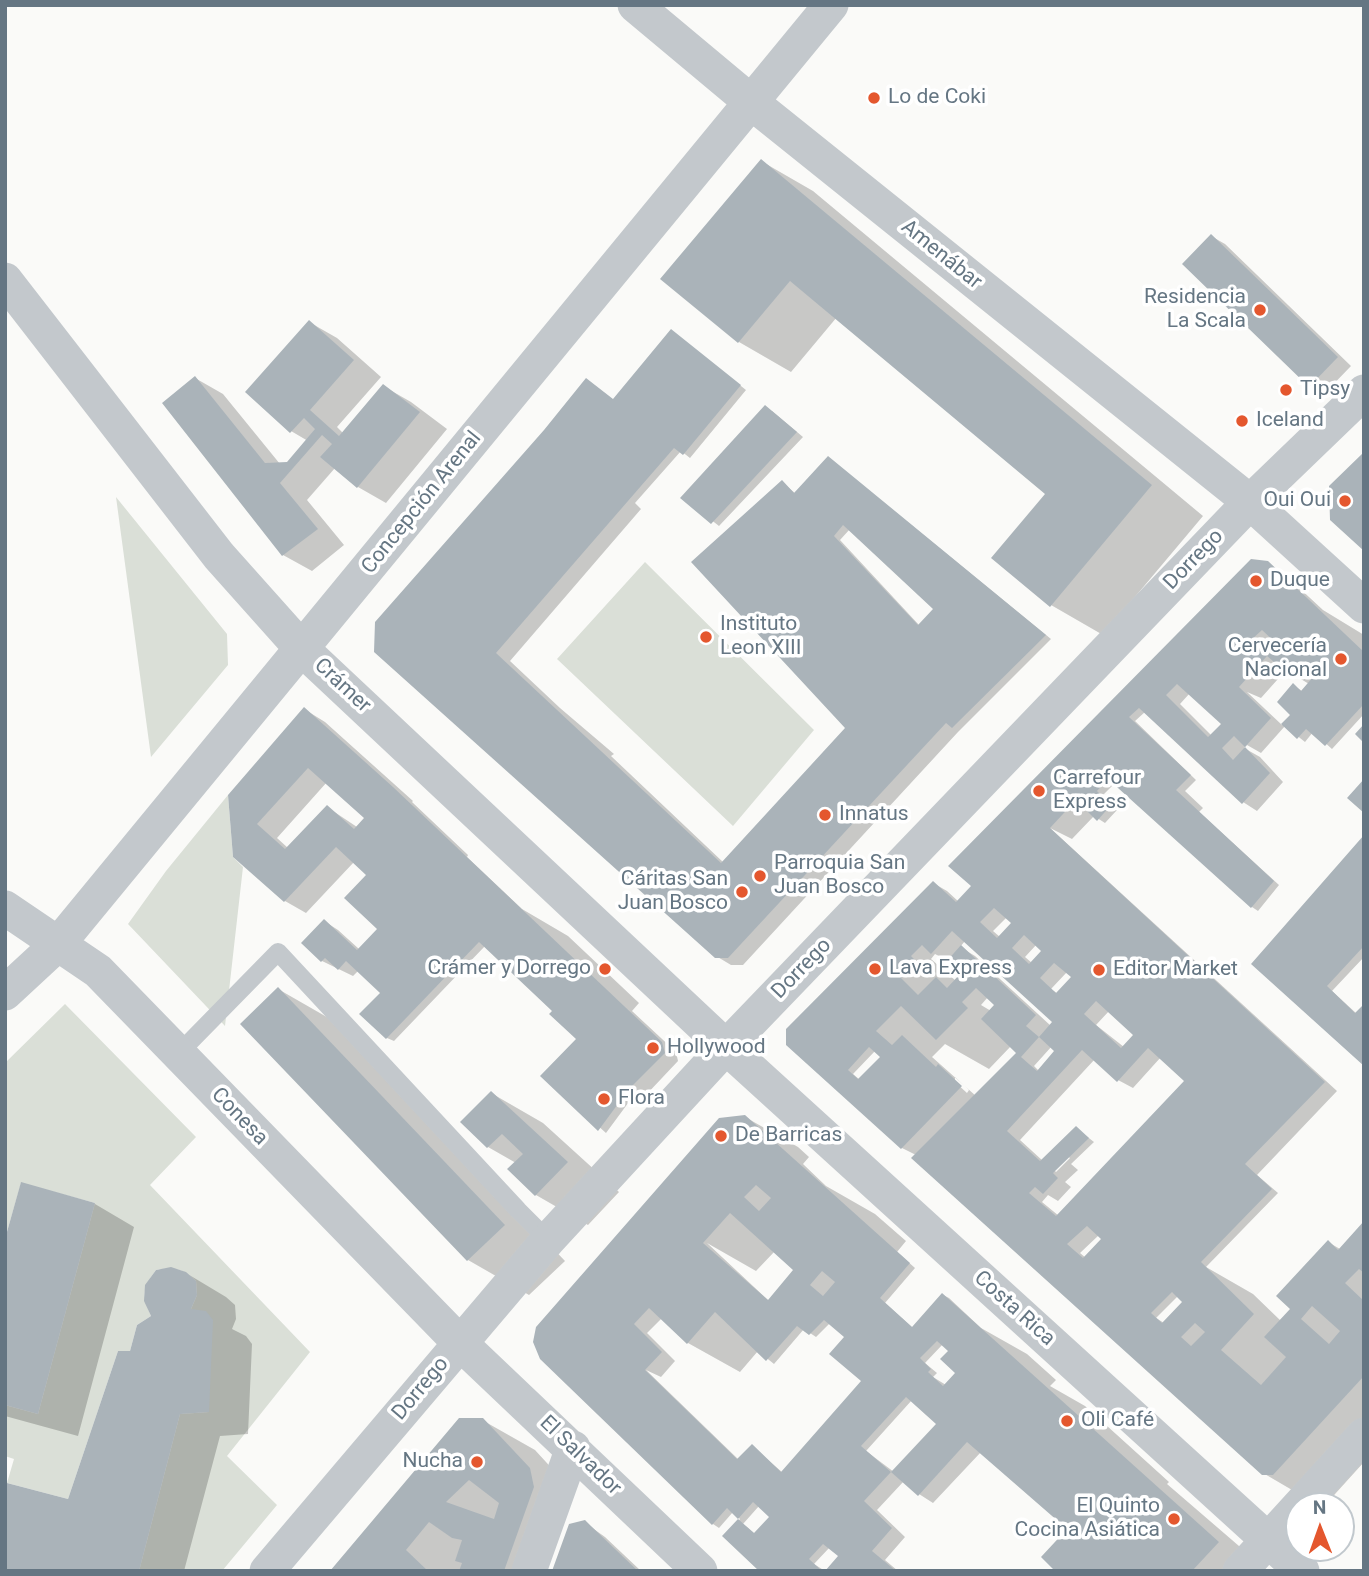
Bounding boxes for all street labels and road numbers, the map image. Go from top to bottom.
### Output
street label: Amenábar [896,215,986,295]
street label: Concepción Arenal [357,427,487,579]
street label: Dorrego [1159,524,1229,596]
street label: Crámer [308,653,376,719]
street label: Dorrego [767,933,837,1005]
street label: Conesa [205,1083,273,1151]
street label: Costa Rica [968,1266,1060,1352]
street label: Dorrego [387,1352,455,1426]
street label: El Salvador [534,1411,626,1501]

